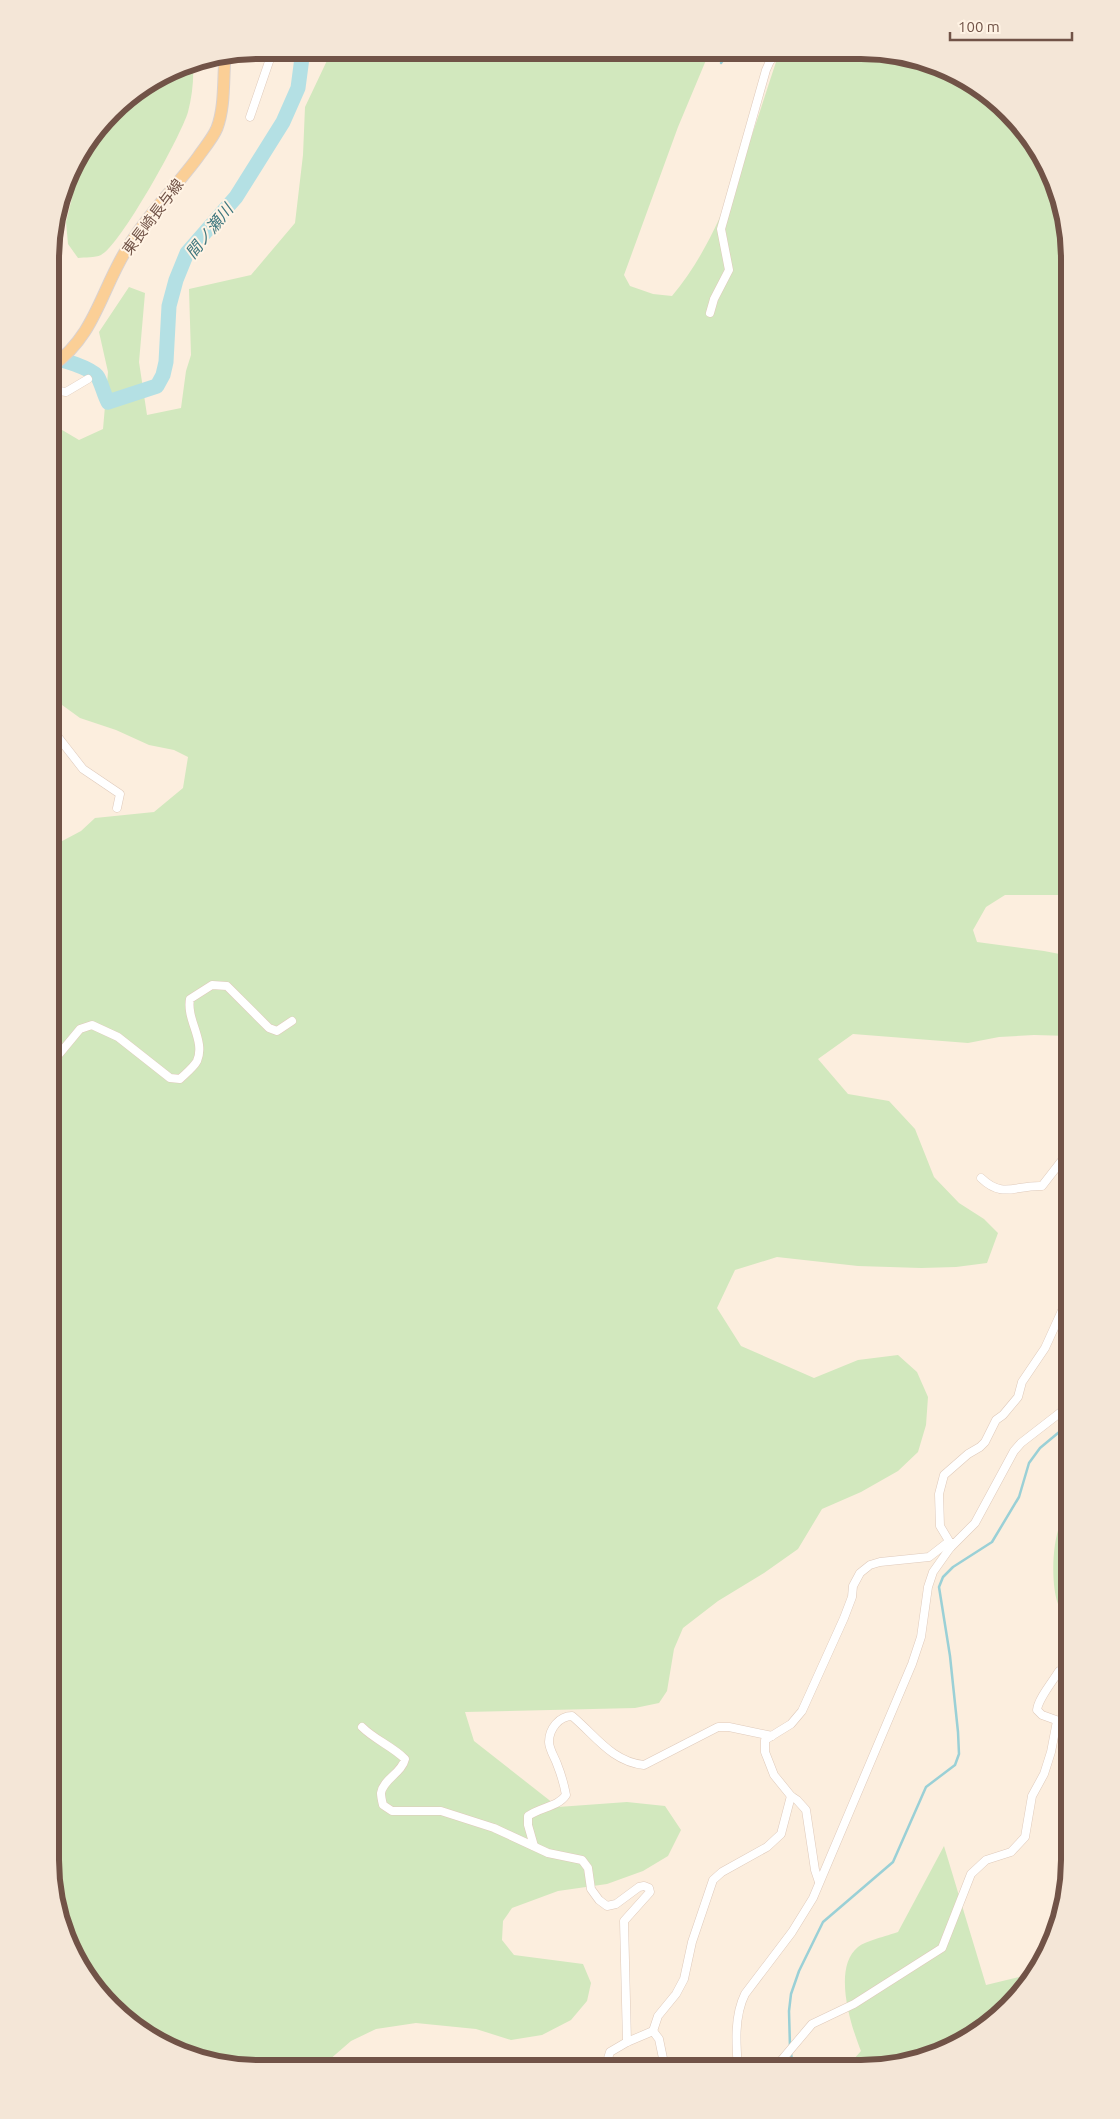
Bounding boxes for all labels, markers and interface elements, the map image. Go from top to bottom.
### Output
scale bar [950,10,1072,42]
text: 100 m [958,18,1000,35]
street label: 東長崎長与線 [119,176,186,258]
water label: 間ノ瀬川 [182,199,237,262]

